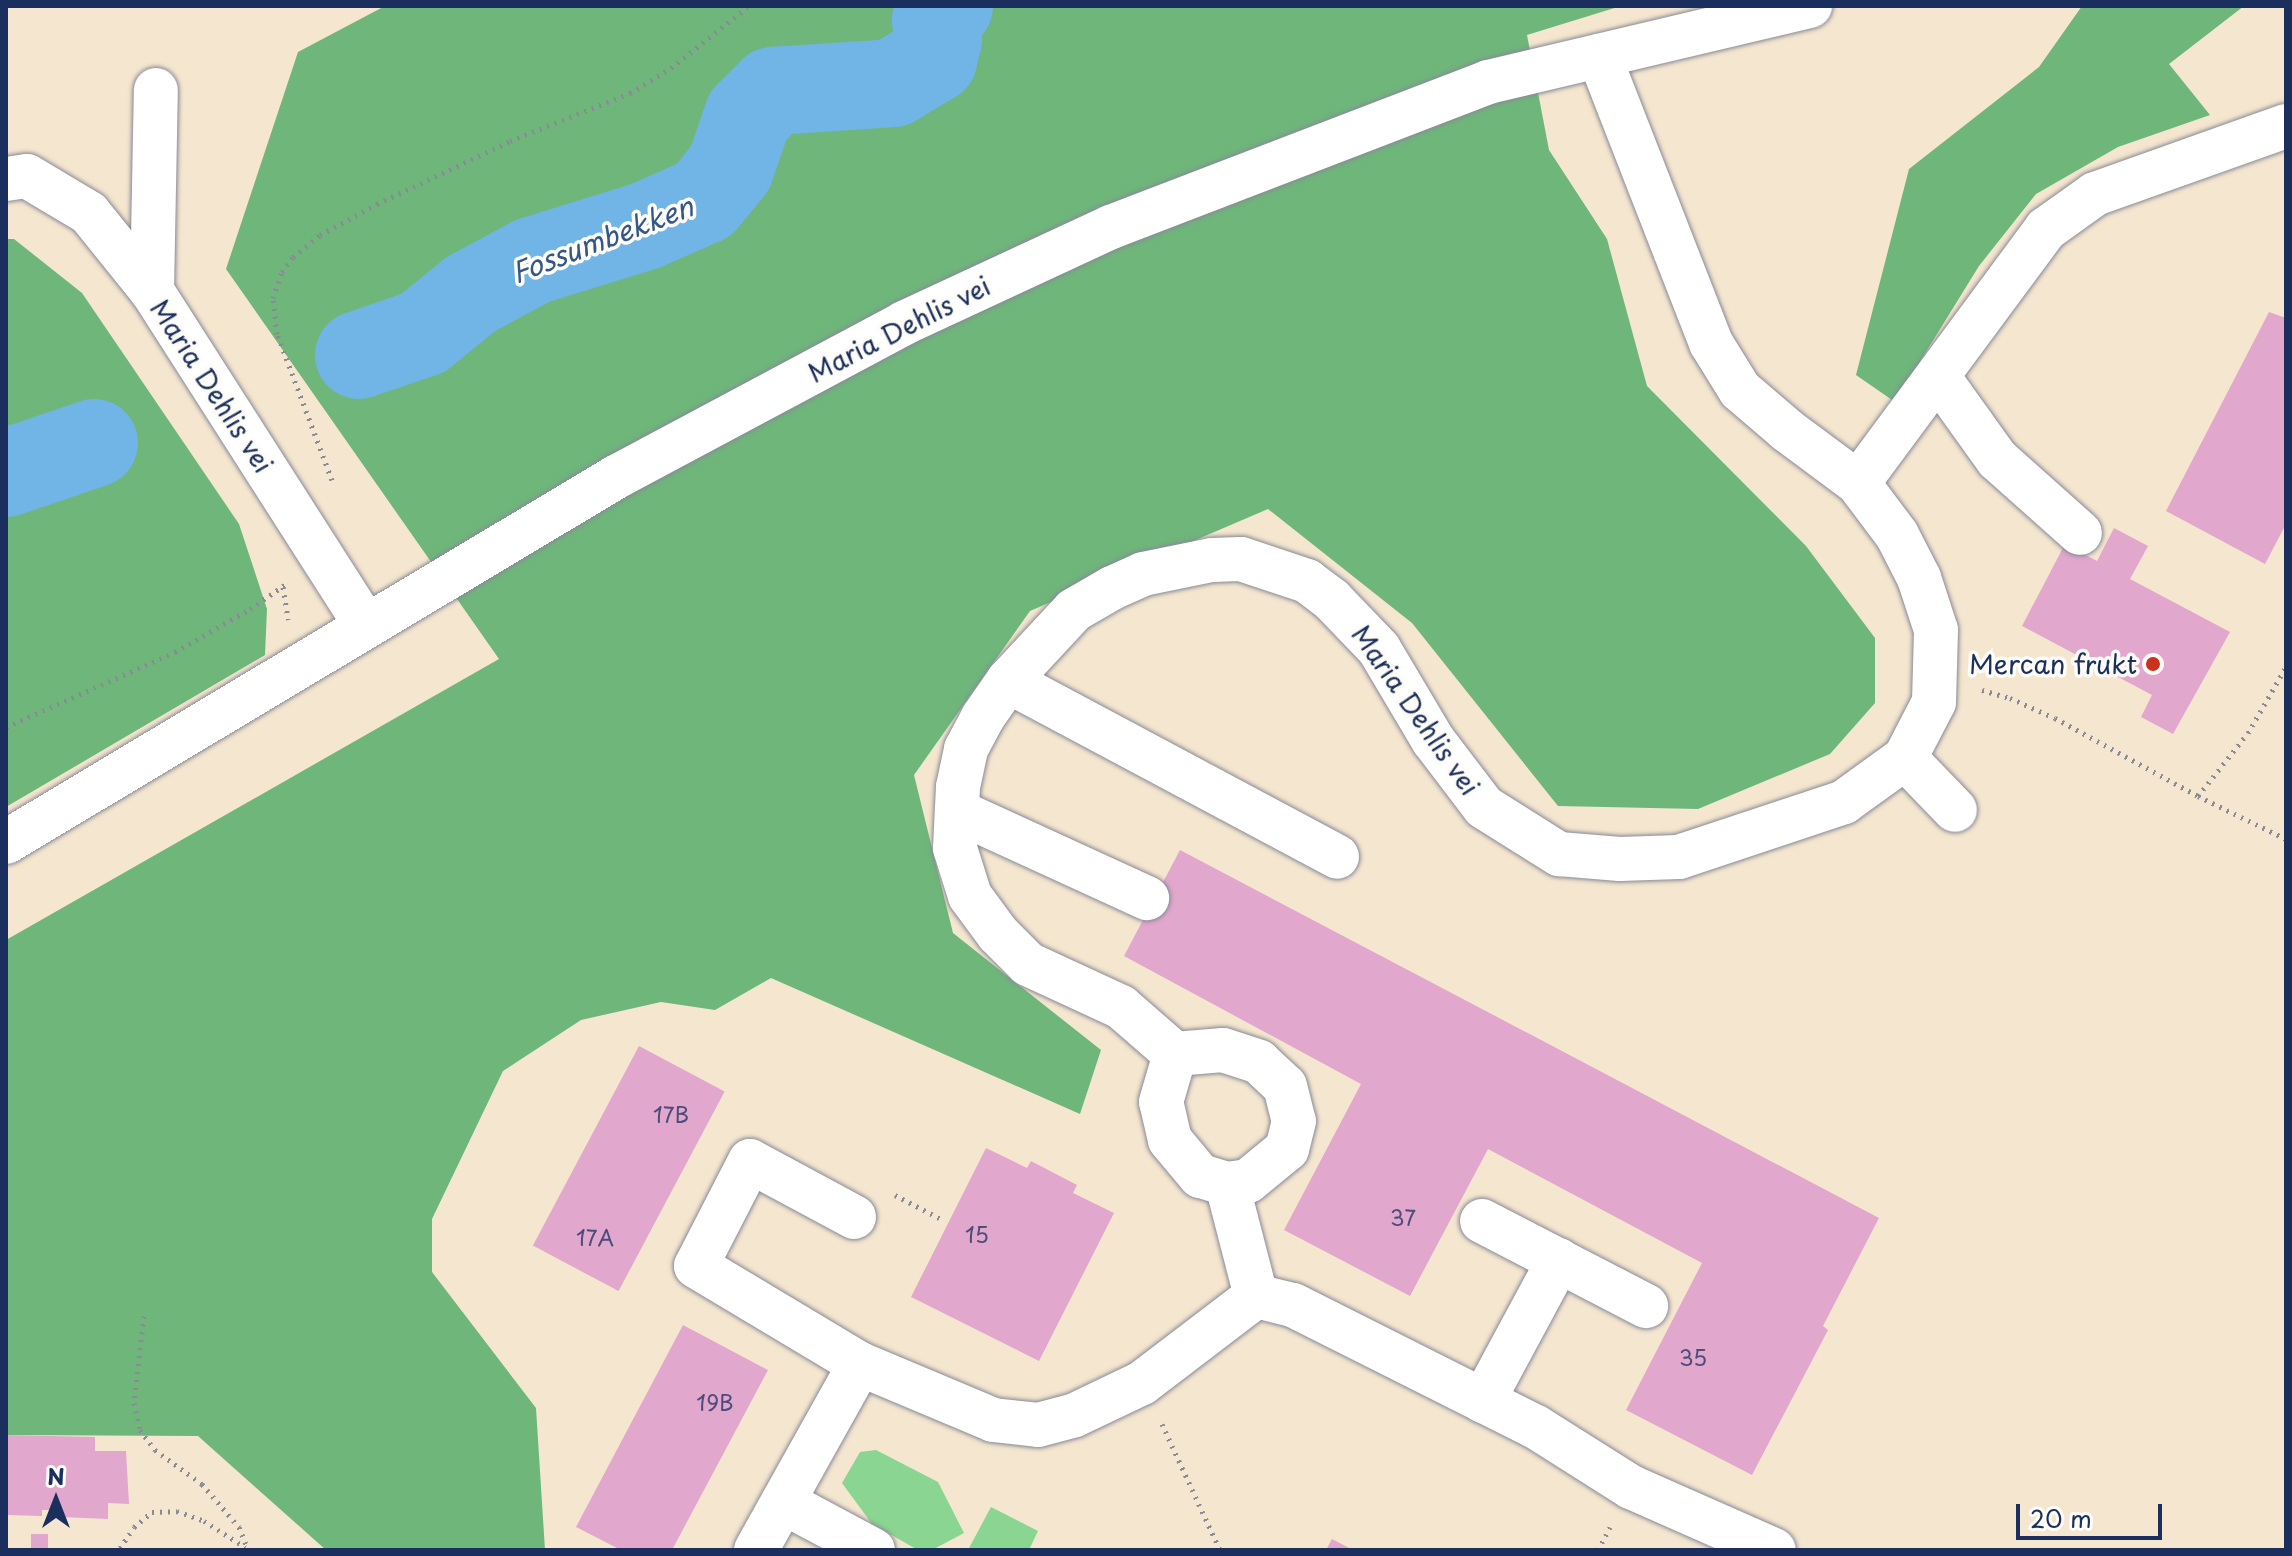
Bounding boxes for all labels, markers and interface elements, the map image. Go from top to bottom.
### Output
water label: Fossumbekken [506,189,698,289]
street label: Maria Dehlis vei [802,269,996,389]
street label: Maria Dehlis vei [144,293,280,479]
street label: Maria Dehlis vei [1346,619,1486,801]
place label: Mercan frukt [1970,648,2137,680]
marker: Mercan frukt [2144,655,2162,673]
house number: 17B [653,1101,689,1127]
house number: 37 [1390,1204,1416,1230]
house number: 15 [965,1221,989,1247]
house number: 17A [576,1224,614,1250]
house number: 35 [1679,1344,1707,1370]
house number: 19B [696,1389,734,1415]
text: N [47,1459,65,1492]
north arrow [16,1460,96,1540]
scale bar [2020,1488,2166,1538]
text: 20 m [2030,1500,2092,1536]

